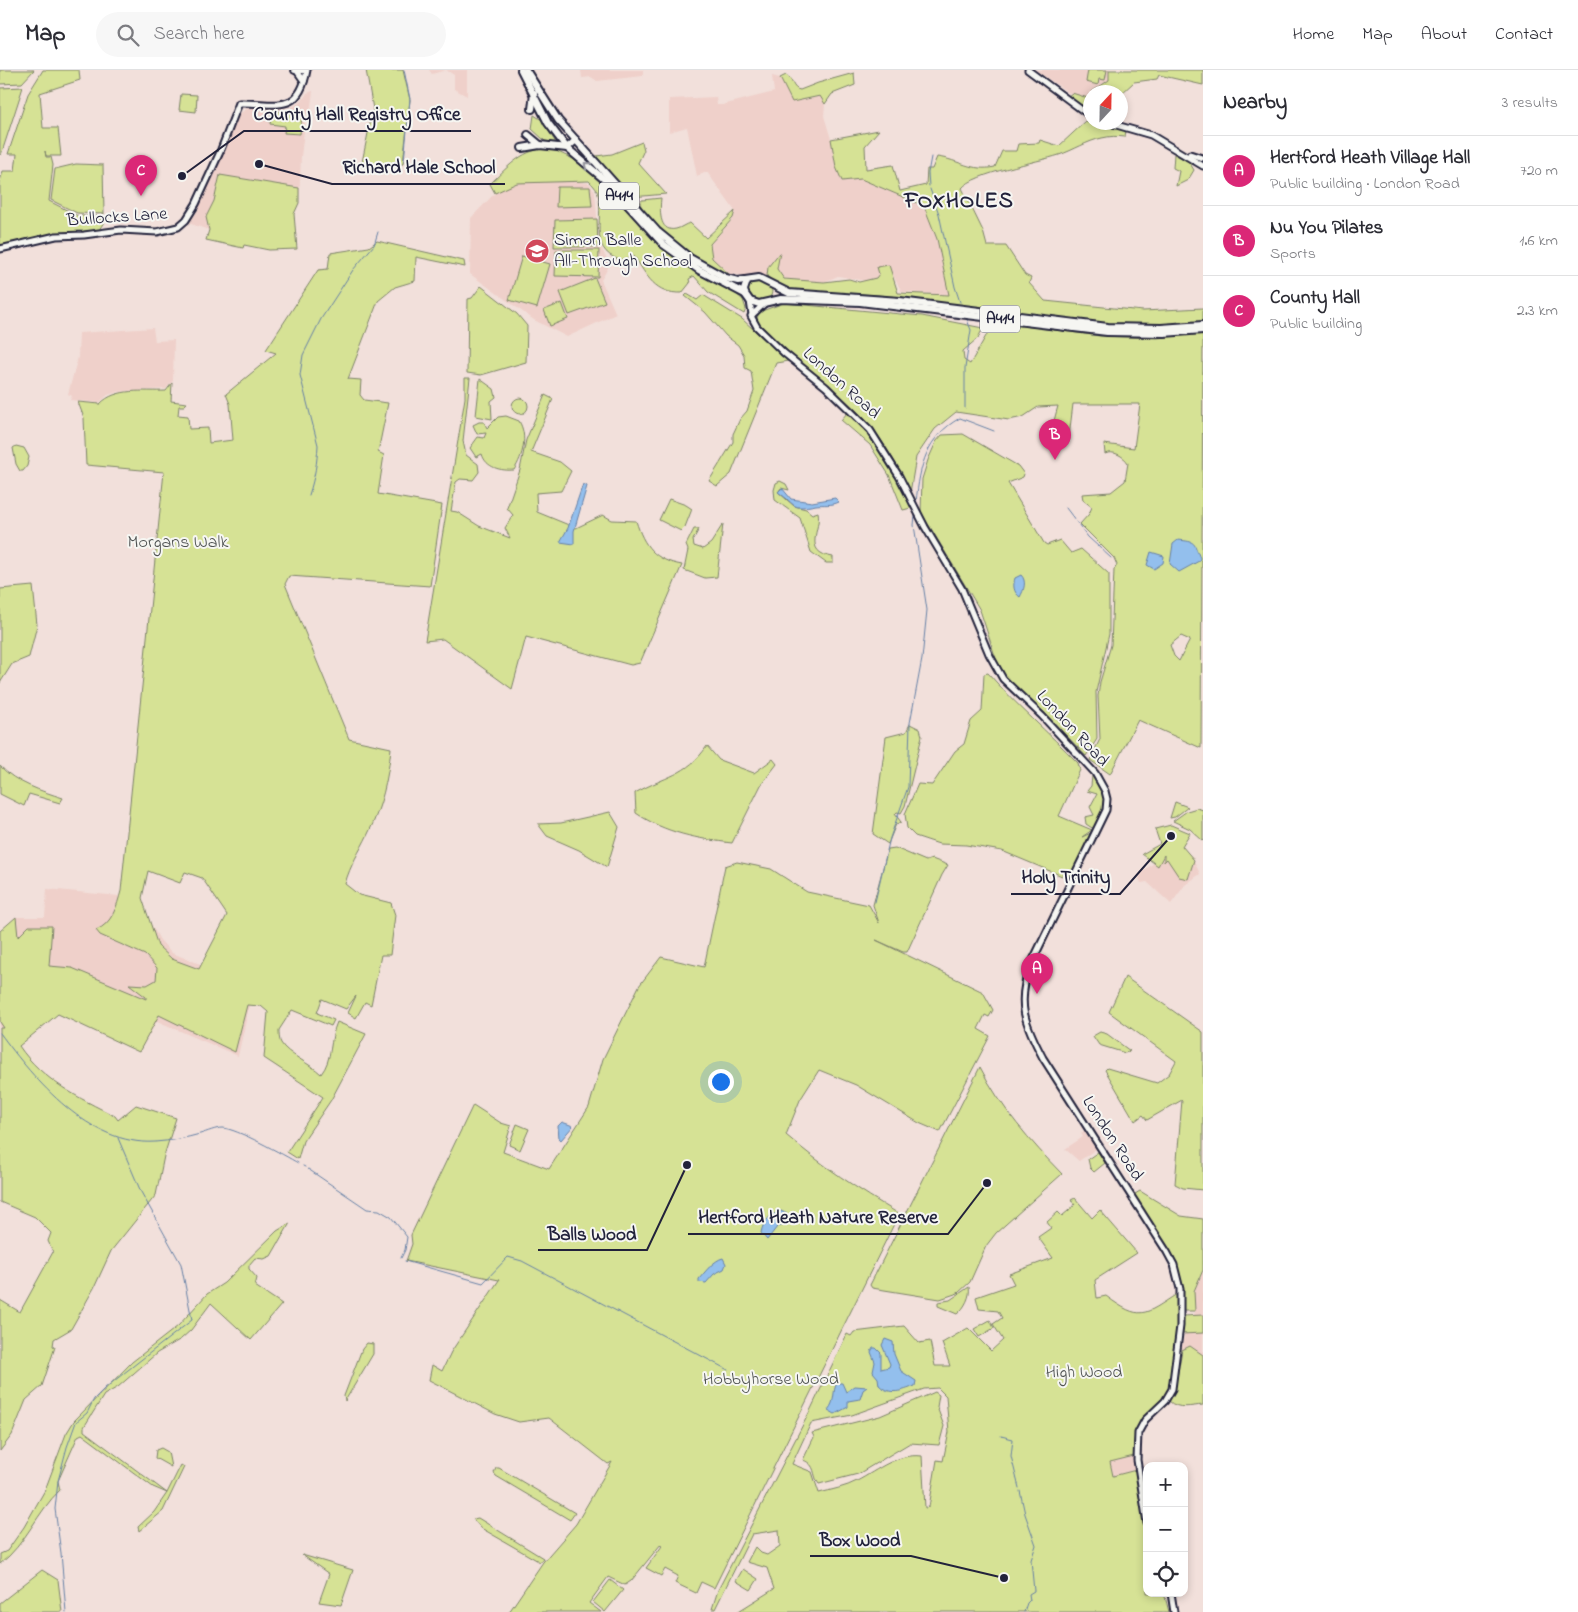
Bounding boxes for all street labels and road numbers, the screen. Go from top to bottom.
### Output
road number: A414 [599,182,639,210]
street label: Bullocks Lane [65,201,169,235]
road number: A414 [980,305,1020,332]
street label: London Road [796,342,886,426]
street label: London Road [1029,685,1115,773]
street label: London Road [1075,1091,1149,1187]

